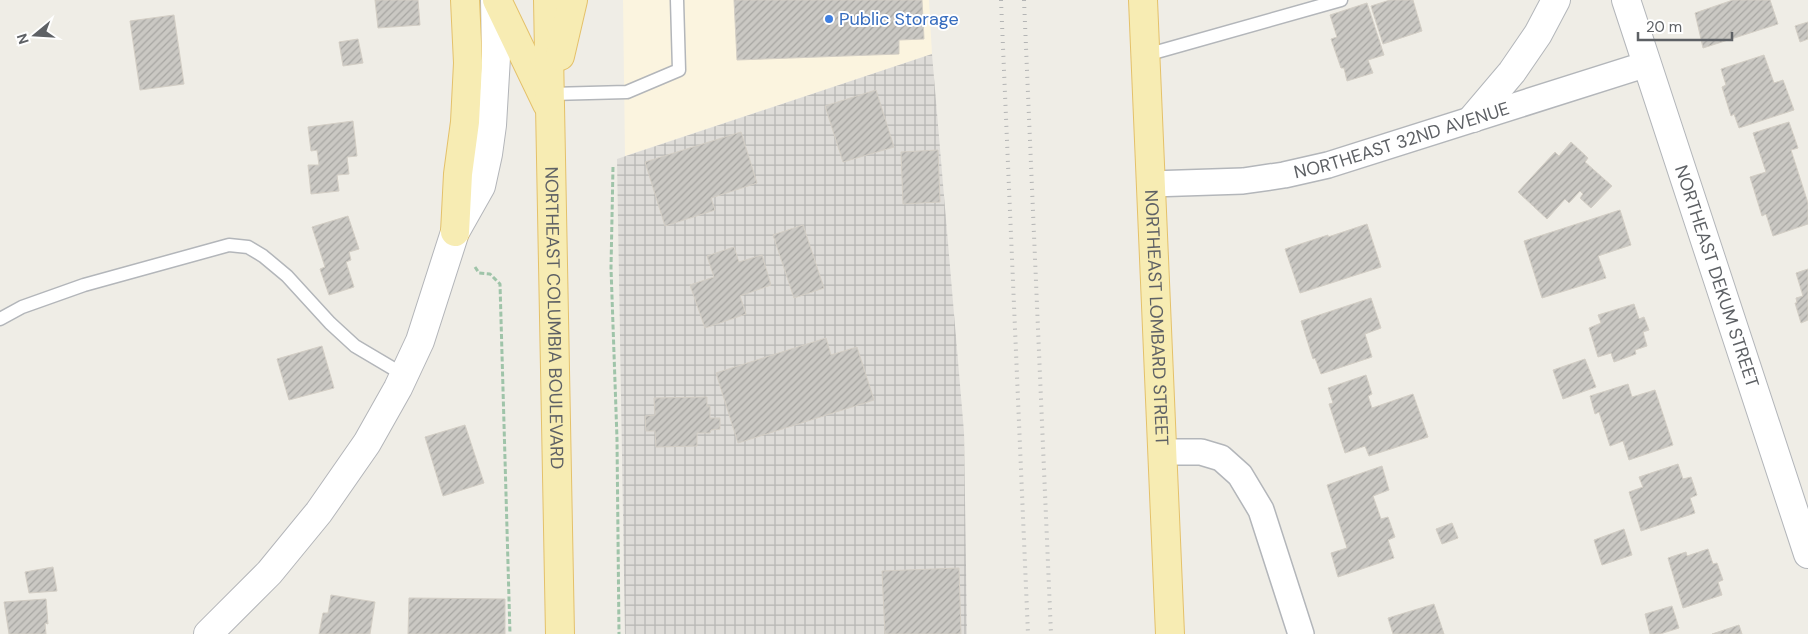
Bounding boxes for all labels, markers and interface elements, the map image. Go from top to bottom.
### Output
place label: Public Storage [839,7,959,31]
north arrow [10,10,60,60]
scale bar [1638,10,1732,42]
marker: Public Storage [823,13,835,25]
text: 20 m [1646,17,1682,37]
text: N [12,31,33,47]
street label: NORTHEAST 32ND AVENUE [1292,96,1512,184]
street label: NORTHEAST DEKUM STREET [1669,162,1765,391]
street label: NORTHEAST COLUMBIA BOULEVARD [539,166,569,470]
street label: NORTHEAST LOMBARD STREET [1139,189,1174,446]

